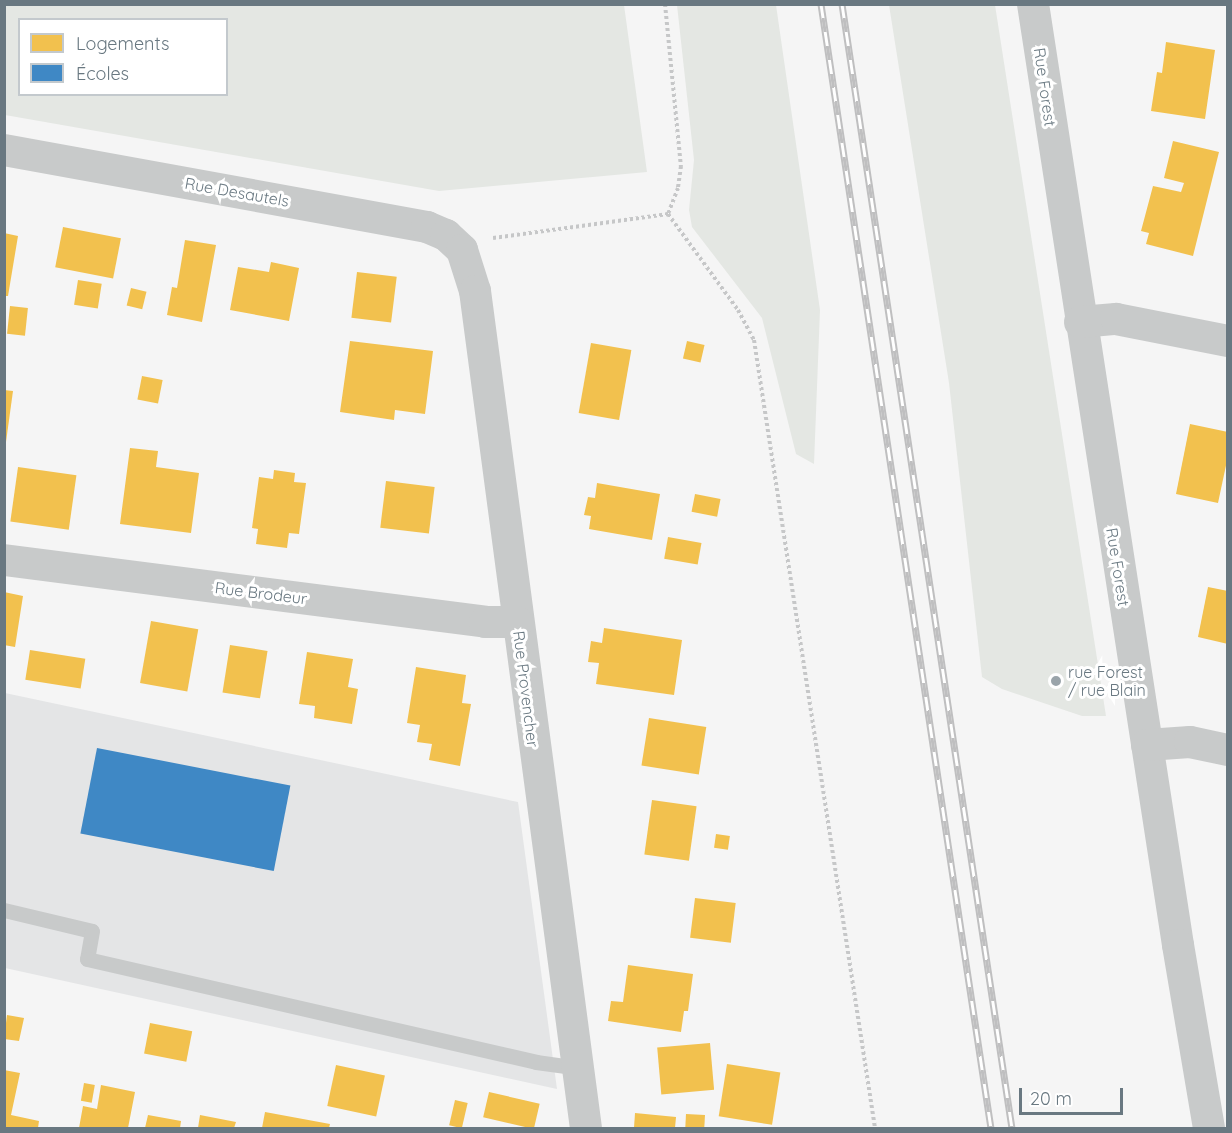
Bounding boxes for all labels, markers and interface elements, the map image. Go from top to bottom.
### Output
legend [18,18,228,96]
text: Logements [76,32,169,55]
street label: Rue Forest [1030,46,1060,128]
text: Écoles [76,62,129,85]
street label: Rue Desautels [183,173,291,211]
street label: Rue Forest [1102,526,1134,608]
street label: Rue Brodeur [214,578,308,608]
street label: Rue Provencher [509,630,543,748]
place label: rue Forest / rue Blain [1068,662,1146,700]
marker: rue Forest / rue Blain [1049,674,1063,688]
scale bar [1022,1076,1126,1114]
text: 20 m [1030,1087,1072,1110]

